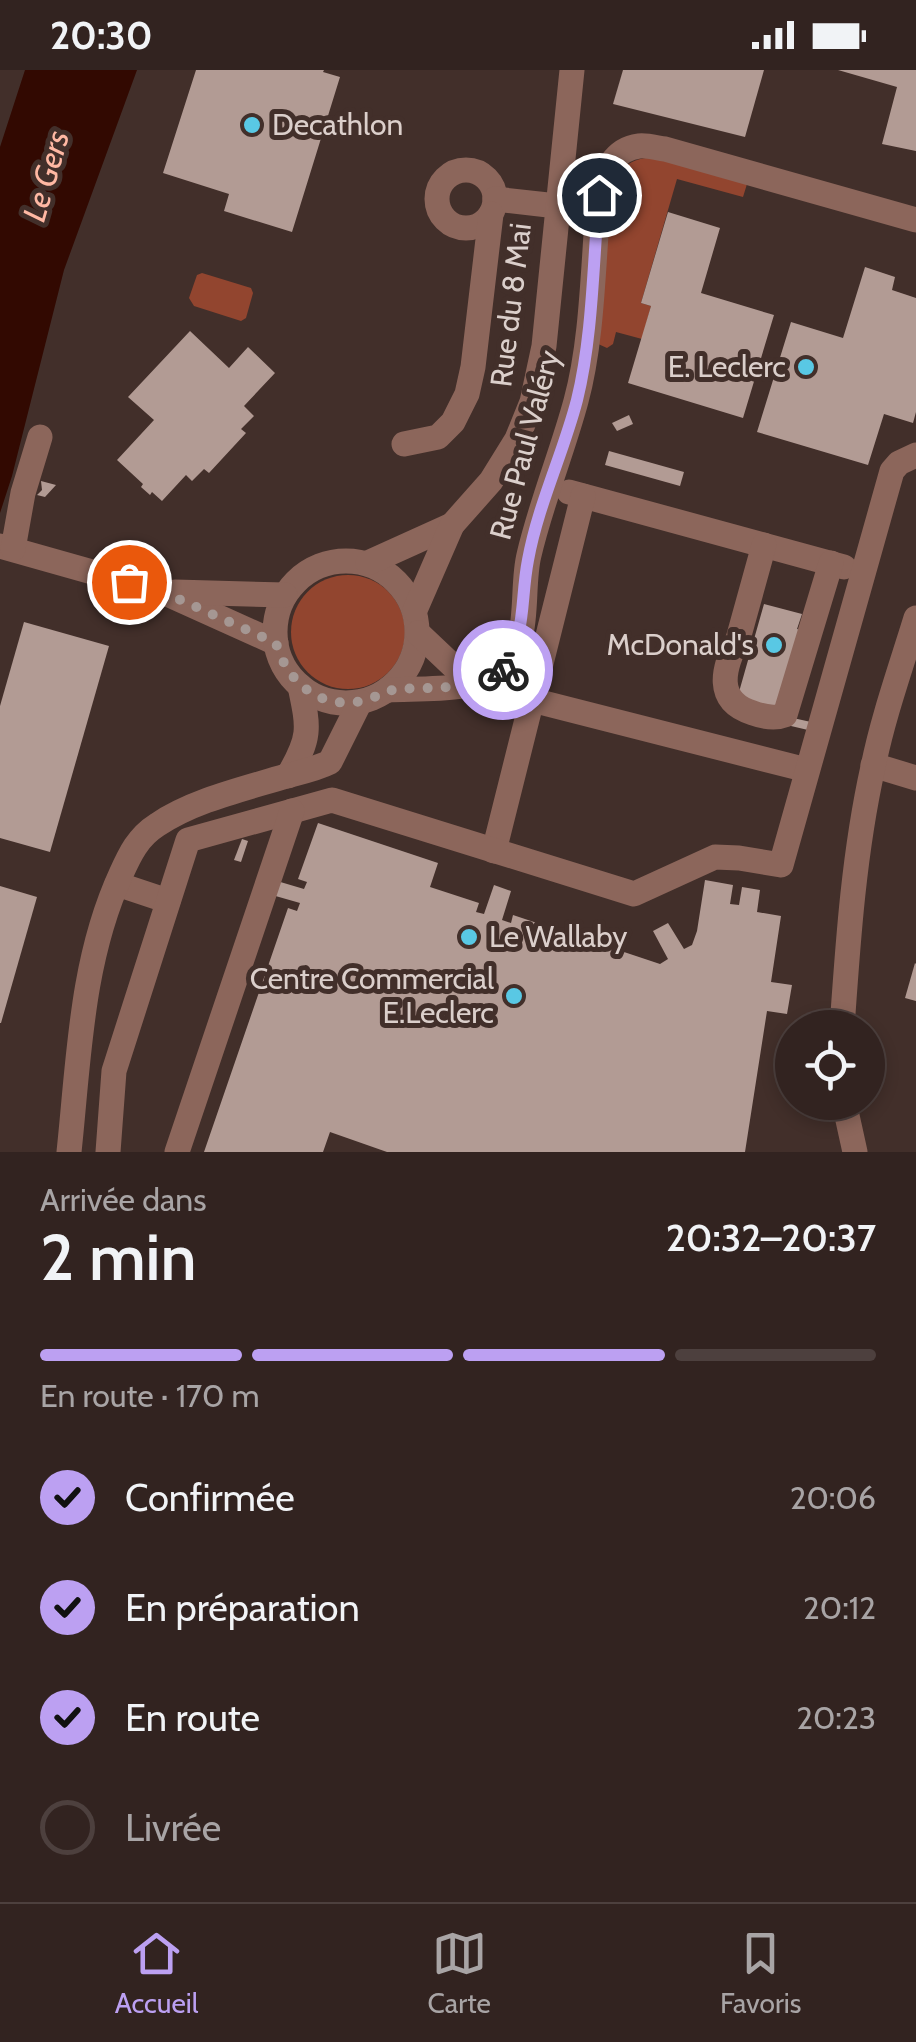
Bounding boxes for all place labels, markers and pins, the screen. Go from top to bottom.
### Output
place label: Decathlon [272,106,403,143]
marker: Decathlon [241,114,263,136]
pin [557,153,642,238]
place label: E. Leclerc [668,348,786,385]
marker: E. Leclerc [795,356,817,378]
pin [87,540,172,625]
place label: McDonald's [607,626,754,663]
marker: McDonald's [763,634,785,656]
place label: Le Wallaby [489,918,627,955]
marker: Le Wallaby [458,926,480,948]
place label: Centre Commercial E.Leclerc [250,960,494,1031]
marker: Centre Commercial E.Leclerc [503,985,525,1007]

